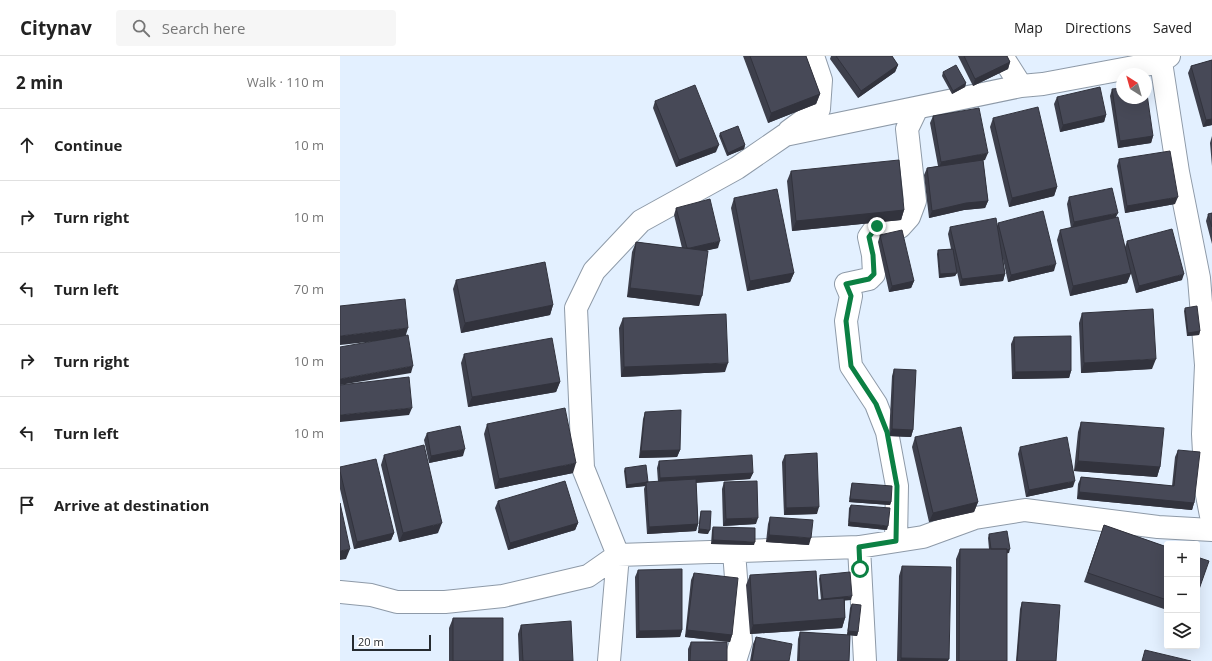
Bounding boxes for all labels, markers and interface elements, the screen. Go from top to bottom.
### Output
search box [116,10,396,46]
text: Citynav [20,15,92,41]
icon: search [130,17,152,39]
text: Search here [162,18,245,38]
text: Map [1014,18,1043,37]
text: Directions [1065,18,1131,37]
text: Saved [1153,18,1192,37]
north arrow [1116,68,1152,104]
text: 2 min [16,71,63,94]
text: Walk · 110 m [247,73,324,91]
icon: ahead [16,134,38,156]
text: Continue [54,135,122,155]
text: 10 m [294,136,324,154]
icon: right [16,206,38,228]
text: Turn right [54,207,129,227]
text: 10 m [294,208,324,226]
route end [868,217,886,235]
icon: left [16,278,38,300]
text: Turn left [54,279,119,299]
text: 70 m [294,280,324,298]
icon: right [16,350,38,372]
text: Turn right [54,351,129,371]
text: 10 m [294,352,324,370]
icon: left [16,422,38,444]
text: Turn left [54,423,119,443]
text: 10 m [294,424,324,442]
icon: arrive [16,494,38,516]
text: Arrive at destination [54,495,209,515]
map controls [1164,541,1200,649]
button: + [1164,541,1200,577]
route start [851,560,869,578]
button: − [1164,577,1200,613]
button: layers [1164,613,1200,649]
scale bar [352,633,431,652]
text: 20 m [358,634,384,649]

